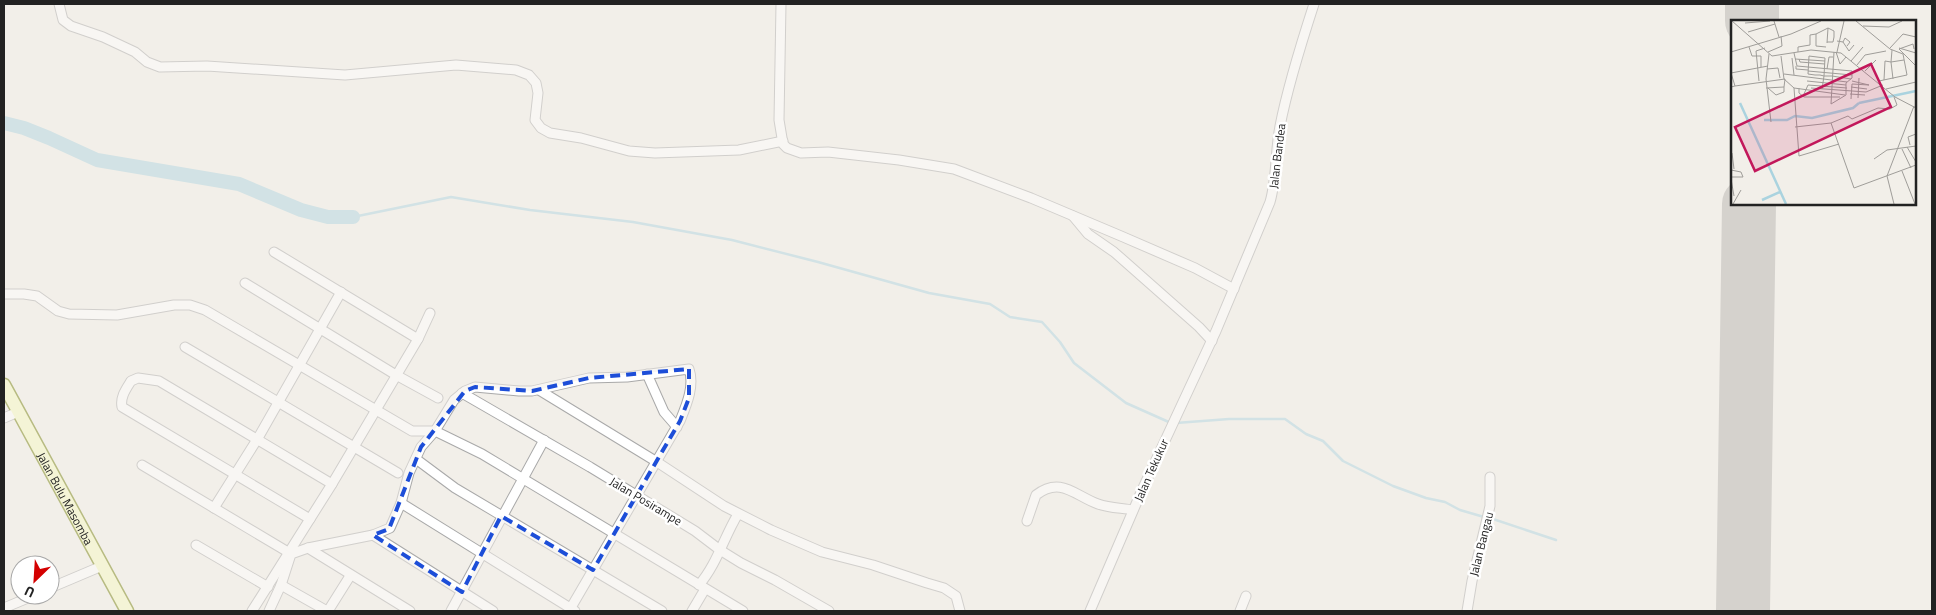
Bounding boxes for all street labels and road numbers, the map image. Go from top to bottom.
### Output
street label: Jalan Bandea [1264,122,1290,190]
street label: Jalan Tekukur [1129,436,1173,504]
street label: Jalan Bulu Masomba [33,448,99,548]
street label: Jalan Posirampe [606,472,686,530]
street label: Jalan Bangau [1464,510,1498,578]

